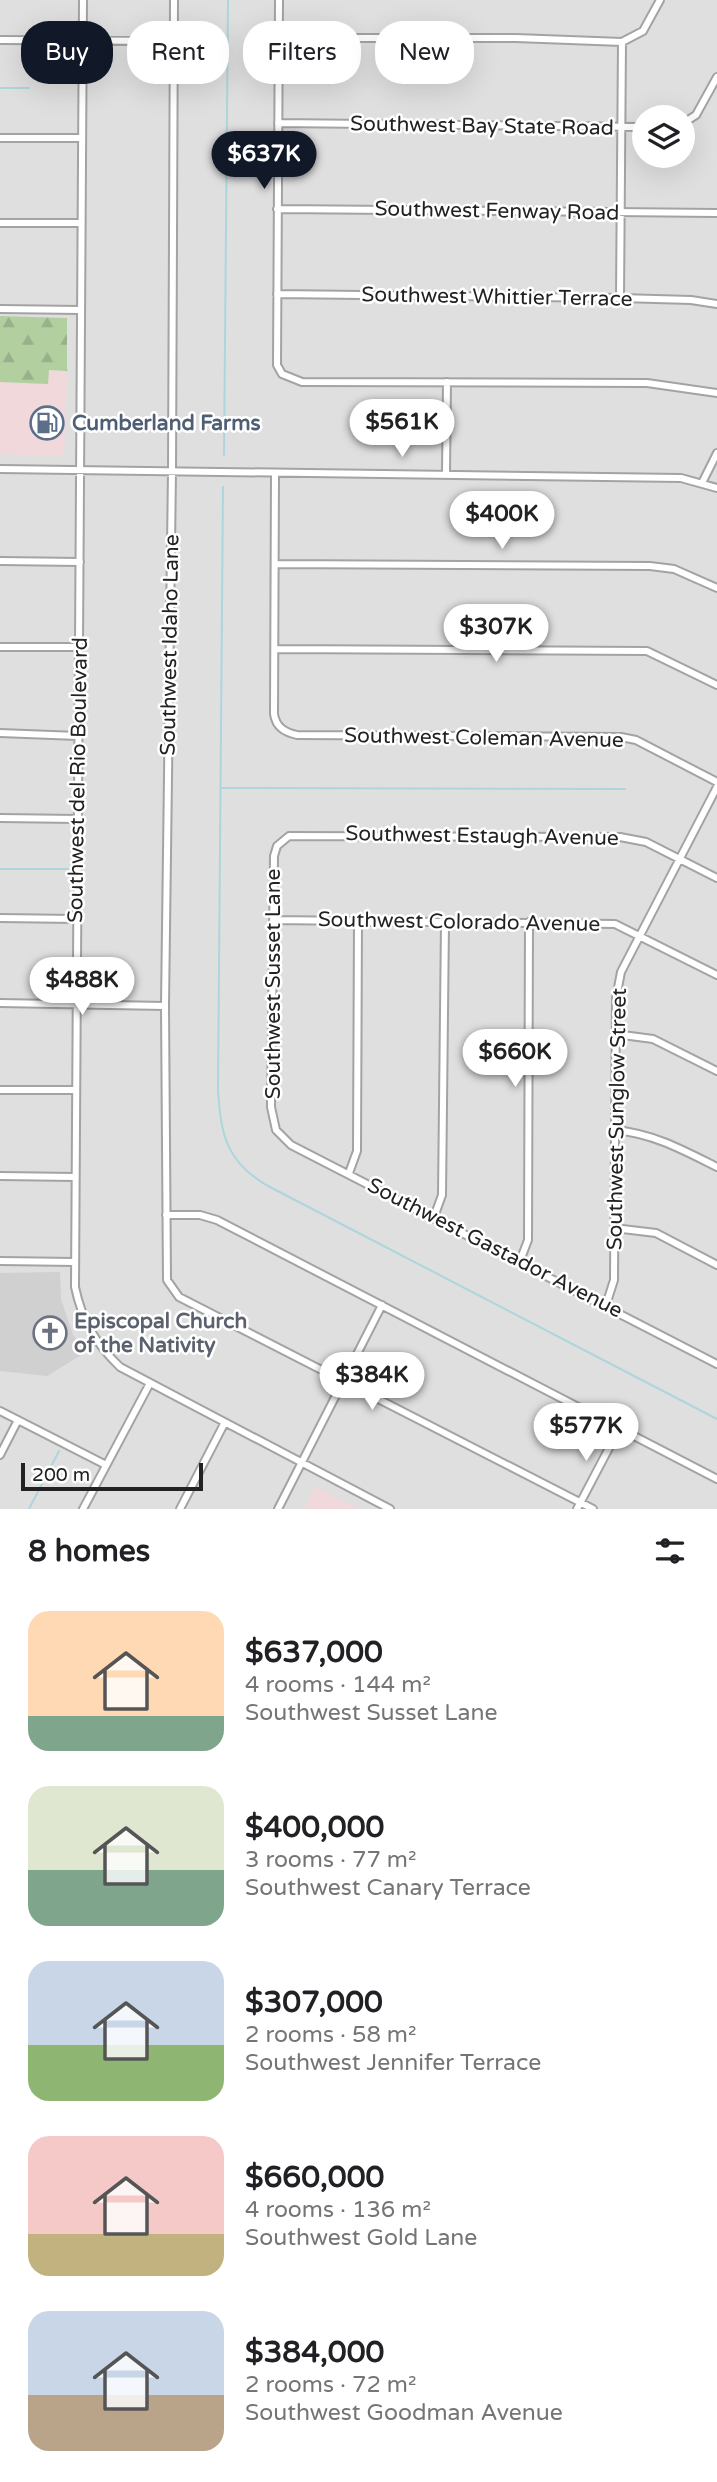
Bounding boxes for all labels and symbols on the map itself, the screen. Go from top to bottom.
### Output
street label: Southwest Bay State Road [350,111,614,141]
pin: $637K [215,132,313,191]
street label: Southwest Fenway Road [374,196,620,226]
street label: Southwest Whittier Terrace [361,282,633,312]
pin: $561K [353,400,451,459]
fuel station icon: Cumberland Farms [28,404,66,442]
place label: Cumberland Farms [72,411,261,436]
pin: $400K [453,491,551,551]
street label: Southwest Idaho Lane [156,534,184,756]
pin: $307K [447,604,545,664]
street label: Southwest del Rio Boulevard [63,637,93,923]
street label: Southwest Coleman Avenue [344,723,624,753]
street label: Southwest Estaugh Avenue [345,821,619,851]
street label: Southwest Susset Lane [261,869,286,1099]
street label: Southwest Colorado Avenue [318,907,601,937]
pin: $488K [33,958,131,1017]
street label: Southwest Sunglow Street [602,988,632,1250]
pin: $660K [466,1030,564,1089]
street label: Southwest Gastador Avenue [363,1173,627,1323]
place label: Episcopal Church of the Nativity [74,1309,247,1358]
church icon: Episcopal Church of the Nativity [31,1314,69,1352]
pin: $384K [323,1352,421,1412]
pin: $577K [537,1404,635,1463]
scale bar [21,1460,203,1492]

